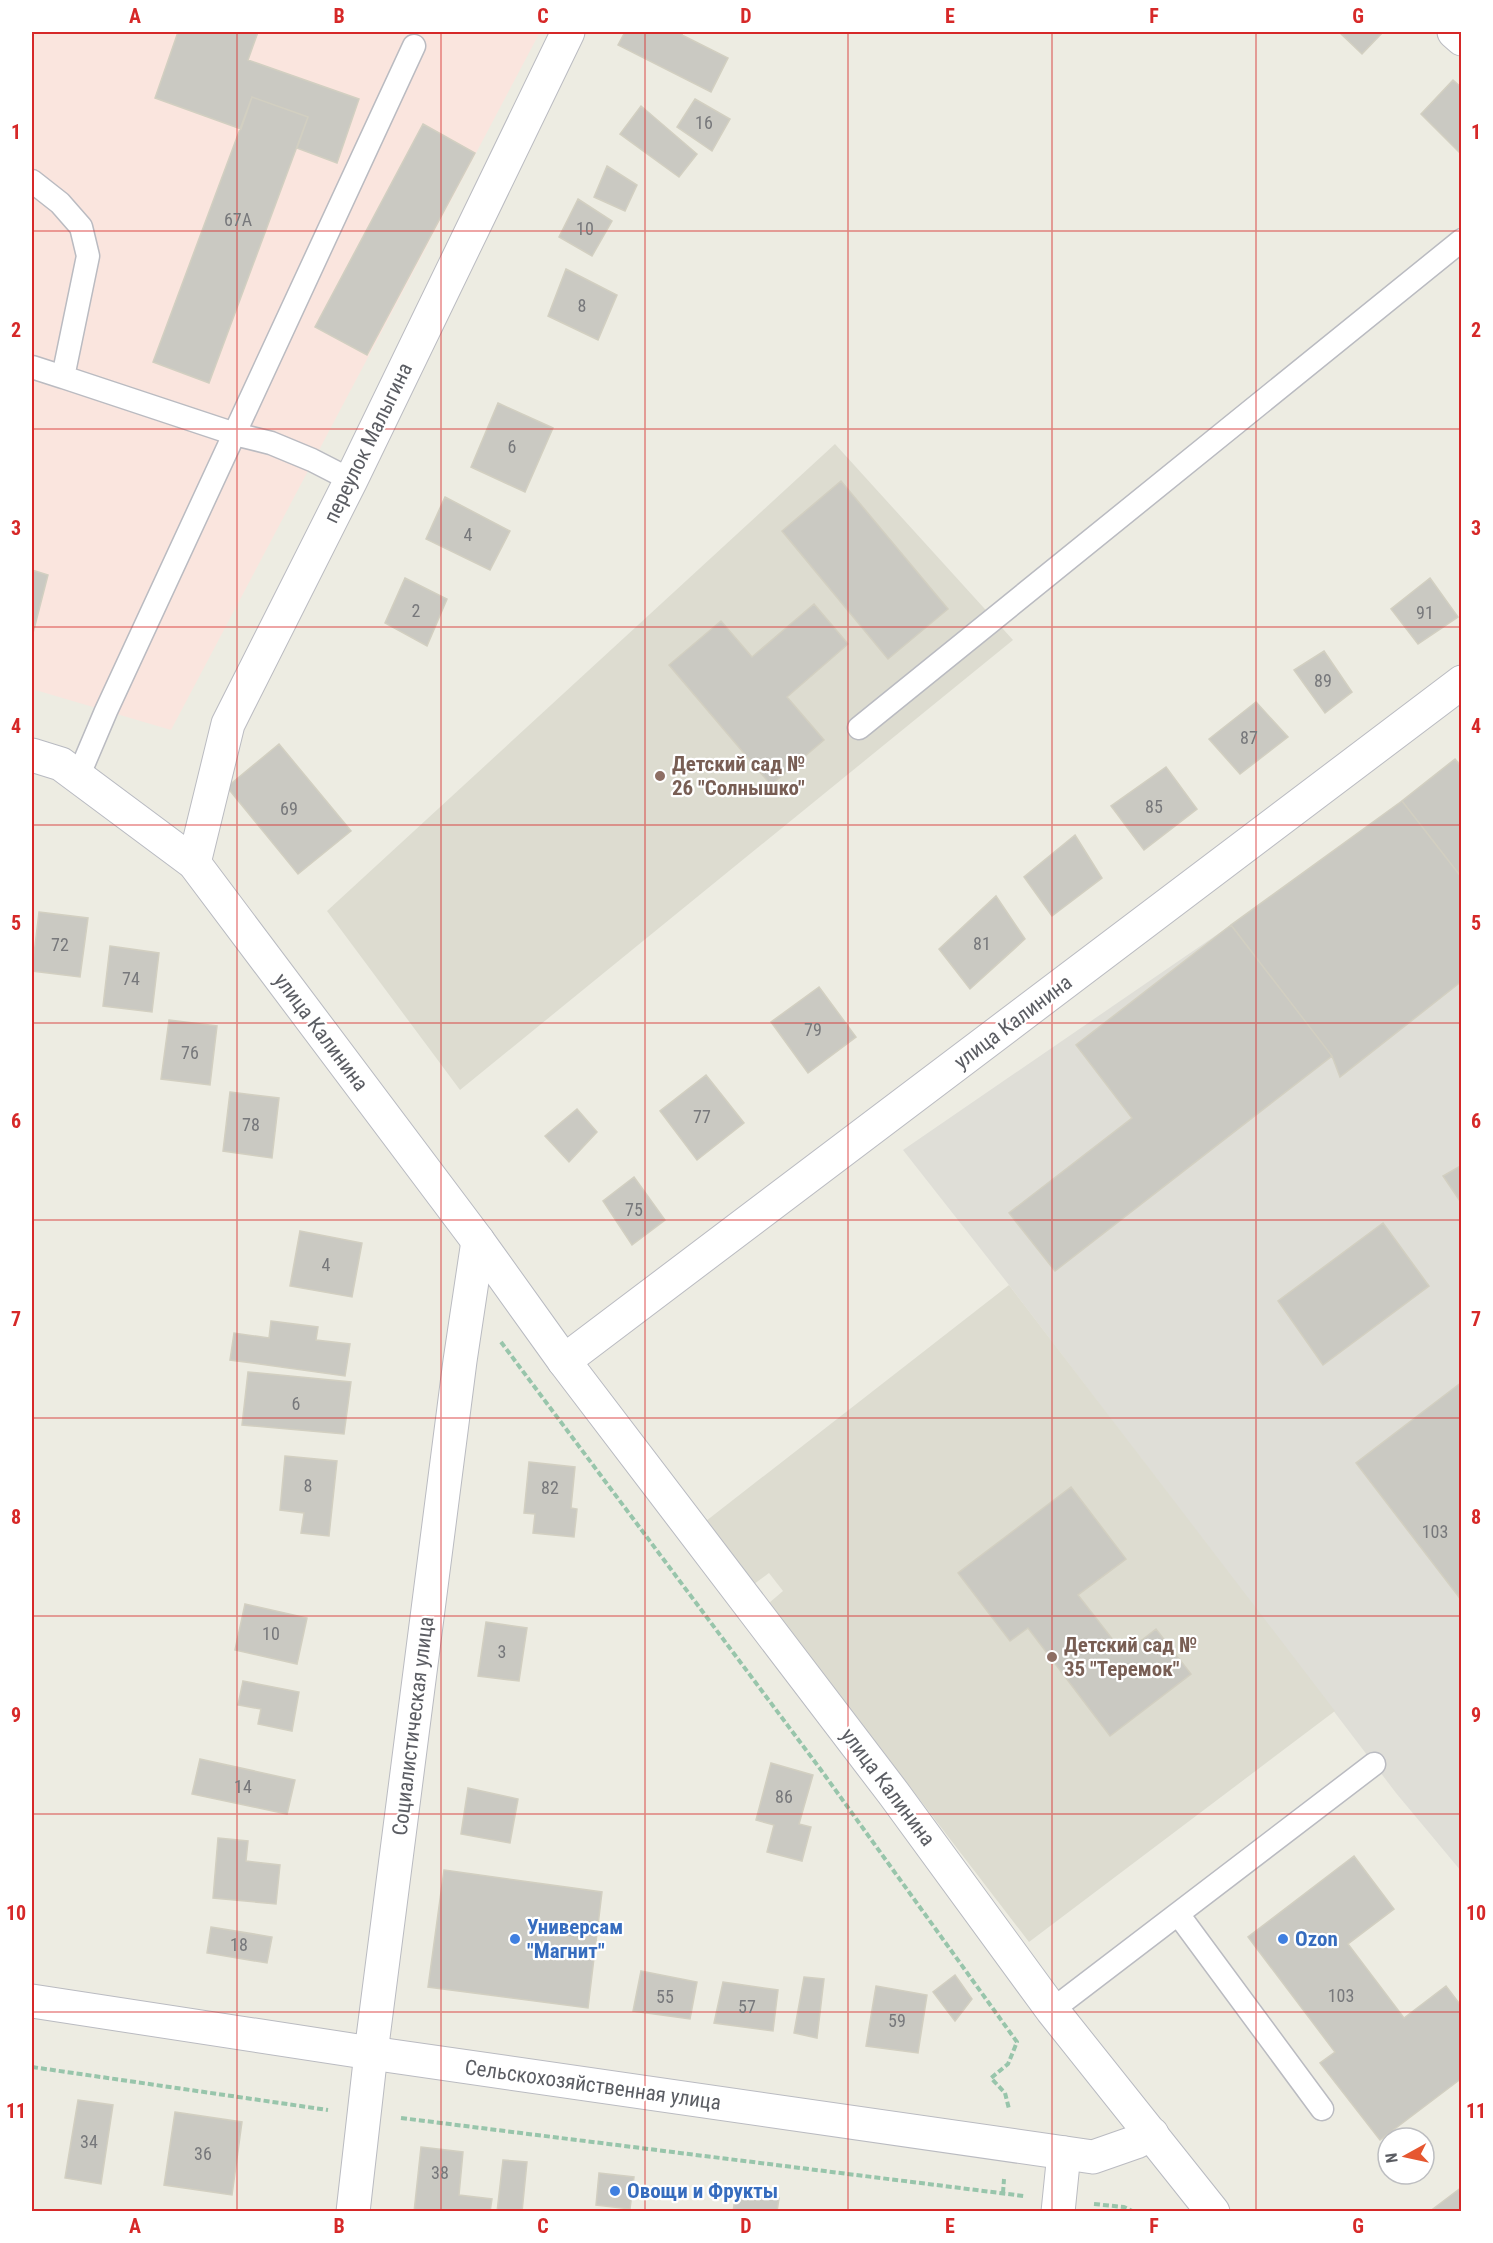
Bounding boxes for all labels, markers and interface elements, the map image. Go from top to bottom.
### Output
text: A [129,4,141,28]
text: B [333,4,345,28]
text: C [537,4,549,28]
text: D [740,4,752,28]
text: E [945,4,955,28]
text: F [1149,4,1159,28]
text: G [1352,4,1364,28]
house number: 16 [695,112,713,133]
text: 1 [11,120,21,144]
text: 1 [1471,120,1481,144]
house number: 67А [224,209,253,230]
house number: 10 [576,218,594,239]
house number: 8 [578,295,586,316]
text: 2 [11,318,21,342]
text: 2 [1471,318,1481,342]
street label: переулок Малыгина [319,359,417,527]
house number: 6 [508,436,516,457]
text: 3 [11,516,21,540]
text: 3 [1471,516,1481,540]
house number: 4 [464,524,473,545]
house number: 2 [412,600,421,621]
house number: 91 [1416,602,1434,623]
house number: 89 [1314,670,1332,691]
text: 4 [11,714,21,738]
text: 4 [1471,714,1481,738]
house number: 87 [1240,727,1258,748]
place label: Детский сад № 26 "Солнышко" [672,752,805,800]
marker: Детский сад № 26 "Солнышко" [653,769,667,783]
house number: 85 [1145,796,1163,817]
house number: 69 [280,798,298,819]
text: 5 [11,911,21,935]
text: 5 [1471,911,1481,935]
house number: 81 [973,933,991,954]
house number: 72 [51,934,69,955]
house number: 74 [122,968,140,989]
street label: улица Калинина [269,968,373,1096]
street label: улица Калинина [949,970,1077,1074]
house number: 79 [804,1019,822,1040]
house number: 76 [181,1042,199,1063]
house number: 77 [693,1106,711,1127]
text: 6 [11,1109,21,1133]
text: 6 [1471,1109,1481,1133]
house number: 78 [242,1114,260,1135]
house number: 75 [625,1199,643,1220]
house number: 4 [322,1254,331,1275]
text: 7 [11,1307,21,1331]
text: 7 [1471,1307,1481,1331]
house number: 6 [292,1393,300,1414]
house number: 8 [304,1475,312,1496]
house number: 82 [541,1477,559,1498]
text: 8 [11,1505,21,1529]
text: 8 [1471,1505,1481,1529]
house number: 103 [1422,1521,1448,1542]
street label: Социалистическая улица [388,1615,438,1837]
house number: 10 [262,1623,280,1644]
place label: Детский сад № 35 "Теремок" [1064,1633,1197,1681]
house number: 3 [498,1641,506,1662]
marker: Детский сад № 35 "Теремок" [1045,1650,1059,1664]
text: 9 [11,1703,21,1727]
text: 9 [1471,1703,1481,1727]
street label: улица Калинина [836,1723,940,1851]
house number: 14 [234,1776,252,1797]
house number: 86 [775,1786,793,1807]
text: 10 [6,1901,26,1925]
text: 10 [1466,1901,1486,1925]
place label: Универсам "Магнит" [527,1915,623,1963]
place label: Ozon [1295,1927,1338,1951]
marker: Универсам "Магнит" [508,1932,522,1946]
marker: Ozon [1276,1932,1290,1946]
house number: 18 [230,1934,248,1955]
house number: 103 [1328,1985,1354,2006]
house number: 55 [656,1986,674,2007]
house number: 57 [738,1996,756,2017]
house number: 59 [888,2010,906,2031]
street label: Сельскохозяйственная улица [463,2055,723,2115]
text: 11 [6,2099,26,2123]
text: 11 [1466,2099,1486,2123]
north arrow [1376,2126,1436,2186]
house number: 34 [80,2131,98,2152]
house number: 36 [194,2143,212,2164]
text: N [1382,2152,1402,2164]
house number: 38 [431,2162,449,2183]
place label: Овощи и Фрукты [627,2179,778,2203]
marker: Овощи и Фрукты [608,2184,622,2198]
text: A [129,2214,141,2238]
text: B [333,2214,345,2238]
text: C [537,2214,549,2238]
text: D [740,2214,752,2238]
text: E [945,2214,955,2238]
text: F [1149,2214,1159,2238]
text: G [1352,2214,1364,2238]

